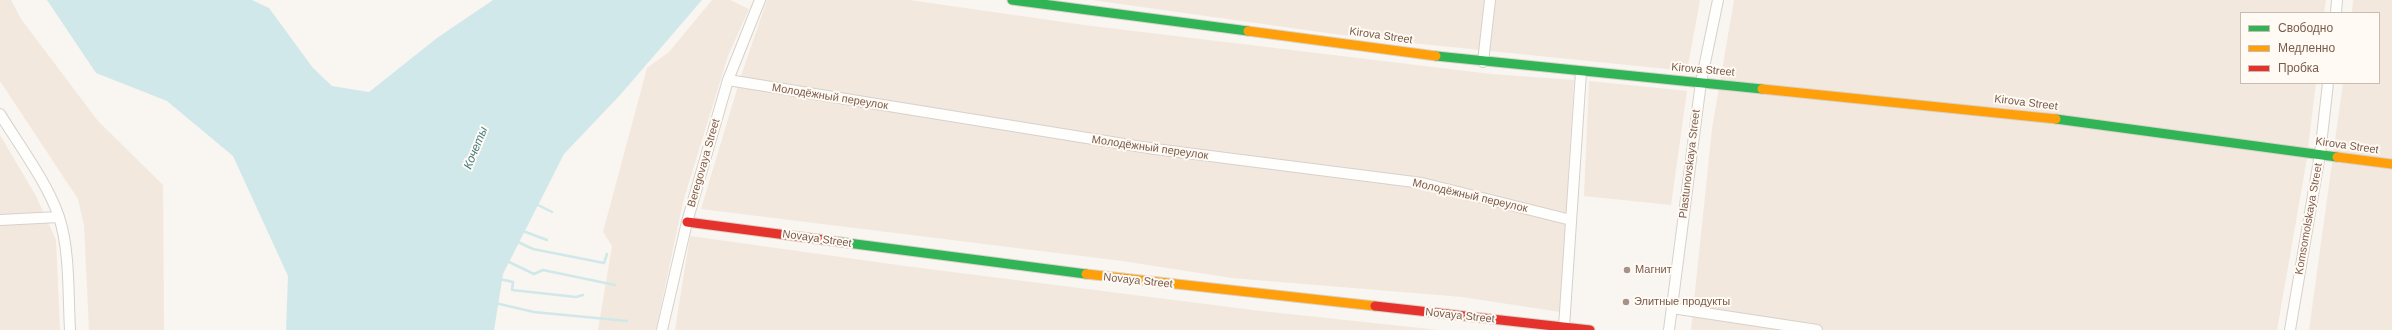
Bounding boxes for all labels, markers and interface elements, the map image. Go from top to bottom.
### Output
legend [2240,12,2380,84]
text: Свободно [2278,21,2333,35]
street label: Kirova Street [1349,25,1413,47]
text: Медленно [2278,41,2335,55]
street label: Kirova Street [1671,61,1735,79]
text: Пробка [2278,61,2319,75]
street label: Молодёжный переулок [771,81,889,113]
street label: Kirova Street [1994,93,2058,113]
street label: Plastunovskaya Street [1677,109,1703,219]
street label: Beregovaya Street [685,117,723,209]
water label: Кочеты [461,125,491,171]
street label: Молодёжный переулок [1091,133,1209,163]
street label: Kirova Street [2315,135,2379,157]
street label: Komsomolskaya Street [2293,162,2325,276]
street label: Молодёжный переулок [1411,176,1529,216]
street label: Novaya Street [782,228,852,250]
place label: Магнит [1635,263,1672,277]
marker: Магнит [1622,265,1632,275]
street label: Novaya Street [1103,271,1173,291]
place label: Элитные продукты [1634,295,1730,309]
marker: Элитные продукты [1621,297,1631,307]
street label: Novaya Street [1425,306,1495,326]

